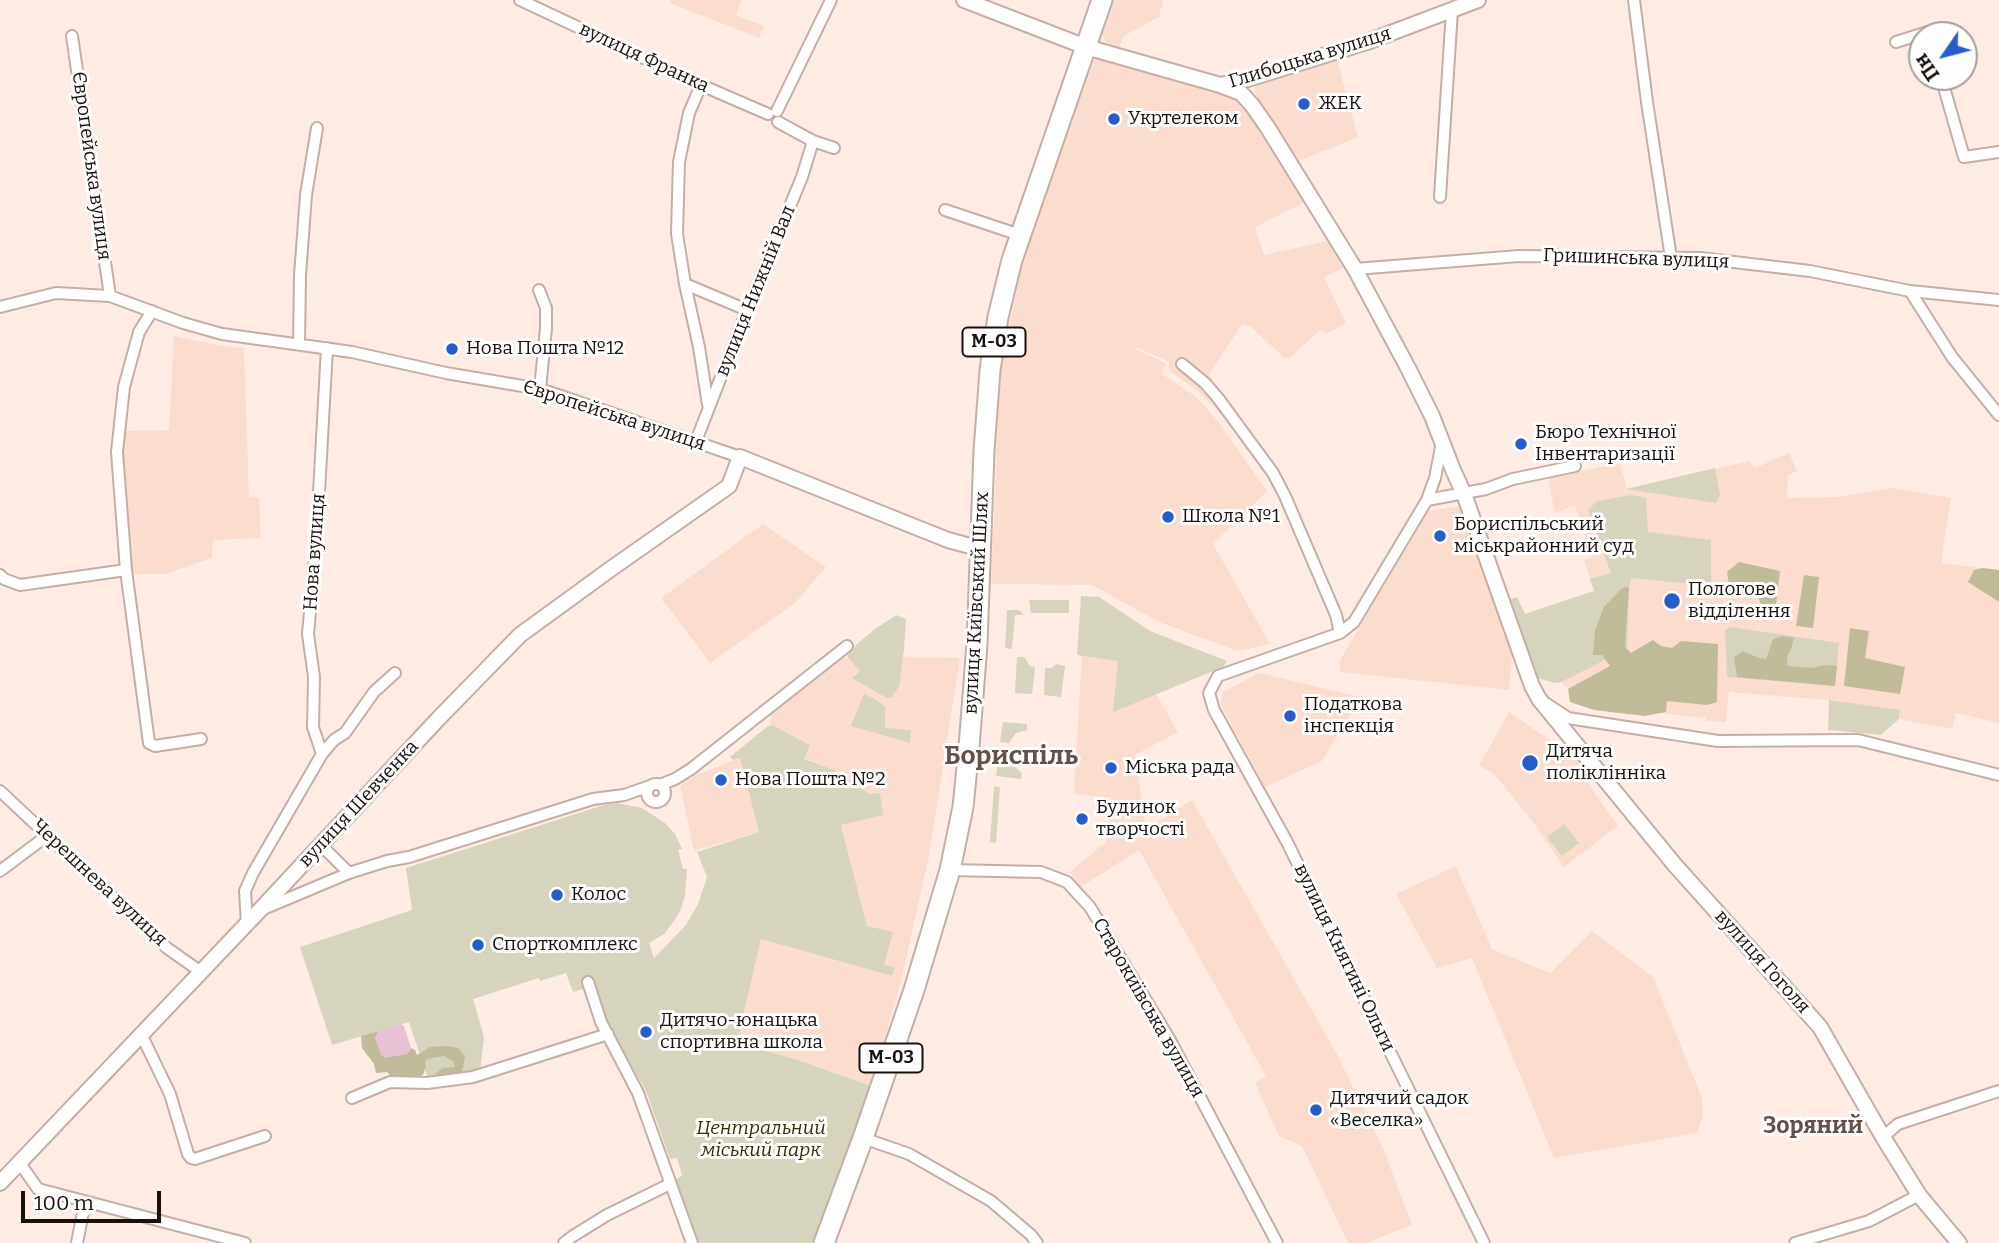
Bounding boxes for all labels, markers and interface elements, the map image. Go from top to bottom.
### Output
street label: вулиця Франка [575,18,713,98]
north arrow [1908,21,1978,91]
street label: Глибоцька вулиця [1226,22,1394,94]
text: Пн [1910,49,1944,85]
street label: Європейська вулиця [66,70,116,262]
place label: ЖЕК [1318,93,1362,115]
marker: ЖЕК [1296,96,1312,112]
place label: Укртелеком [1128,108,1239,130]
marker: Укртелеком [1106,111,1122,127]
street label: вулиця Нижній Вал [711,202,801,380]
street label: Гришинська вулиця [1543,244,1729,274]
road number: М-03 [962,328,1026,356]
place label: Нова Пошта №12 [466,338,624,360]
marker: Нова Пошта №12 [444,341,460,357]
street label: Європейська вулиця [520,376,708,456]
place label: Бюро Технічної Інвентаризації [1535,422,1676,466]
marker: Бюро Технічної Інвентаризації [1513,436,1529,452]
street label: вулиця Київський Шлях [960,491,994,715]
street label: Нова вулиця [300,493,330,611]
place label: Школа №1 [1182,506,1280,528]
marker: Школа №1 [1160,509,1176,525]
place label: Бориспільський міськрайонний суд [1454,514,1634,558]
marker: Бориспільський міськрайонний суд [1432,528,1448,544]
place label: Пологове відділення [1688,579,1790,623]
marker: Пологове відділення [1662,591,1682,611]
place label: Податкова інспекція [1304,694,1402,738]
marker: Податкова інспекція [1282,708,1298,724]
street label: вулиця Шевченка [294,736,424,872]
district label: Бориспіль [944,741,1078,773]
place label: Дитяча поліклінніка [1546,741,1666,785]
marker: Дитяча поліклінніка [1520,753,1540,773]
place label: Міська рада [1125,757,1235,779]
marker: Міська рада [1103,760,1119,776]
place label: Нова Пошта №2 [735,769,885,791]
marker: Нова Пошта №2 [713,772,729,788]
place label: Будинок творчості [1096,797,1185,841]
marker: Будинок творчості [1074,811,1090,827]
street label: Черешнева вулиця [27,815,171,951]
street label: вулиця Княгині Ольги [1289,861,1399,1055]
place label: Колос [571,884,626,906]
marker: Колос [549,887,565,903]
street label: вулиця Гоголя [1710,906,1814,1018]
street label: Старокиївська вулиця [1087,914,1209,1102]
place label: Спорткомплекс [492,934,638,956]
marker: Спорткомплекс [470,937,486,953]
place label: Дитячо-юнацька спортивна школа [660,1010,823,1054]
marker: Дитячо-юнацька спортивна школа [638,1024,654,1040]
road number: М-03 [860,1044,922,1072]
place label: Дитячий садок «Веселка» [1330,1088,1469,1132]
marker: Дитячий садок «Веселка» [1308,1102,1324,1118]
district label: Зоряний [1763,1113,1863,1141]
park label: Центральний міський парк [696,1118,826,1162]
scale bar [24,1176,164,1220]
text: 100 m [34,1190,94,1216]

